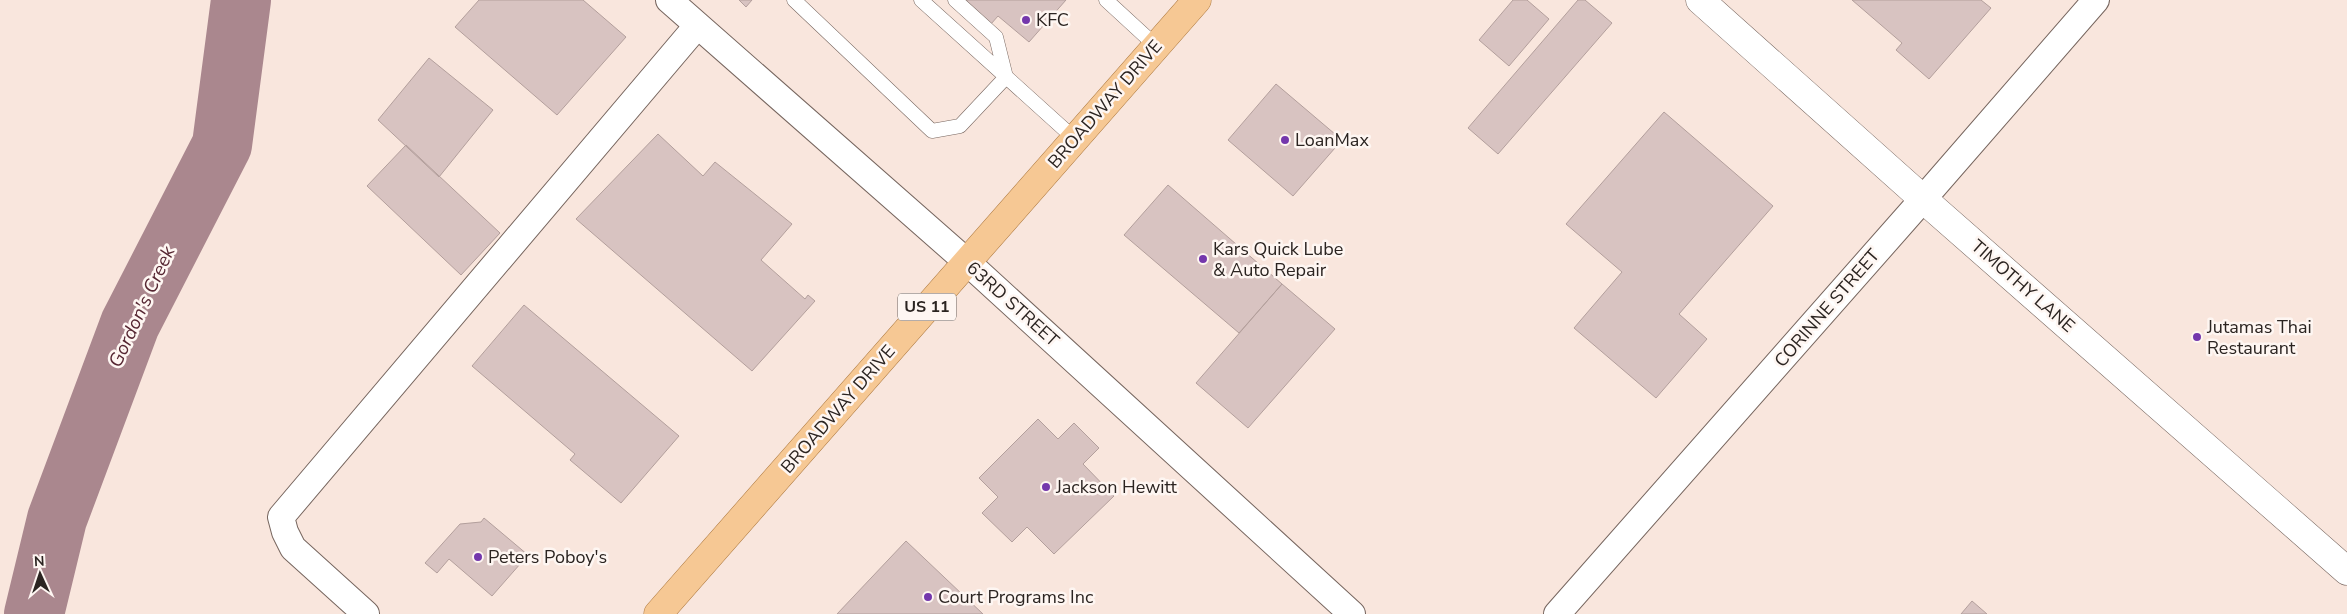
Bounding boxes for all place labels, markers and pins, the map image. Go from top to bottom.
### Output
place label: KFC [1036,8,1069,32]
marker: KFC [1020,14,1032,26]
place label: LoanMax [1295,128,1369,152]
marker: LoanMax [1279,134,1291,146]
place label: Kars Quick Lube & Auto Repair [1213,237,1343,282]
marker: Kars Quick Lube & Auto Repair [1197,253,1209,265]
place label: Jutamas Thai Restaurant [2206,315,2312,360]
marker: Jutamas Thai Restaurant [2191,331,2203,343]
place label: Jackson Hewitt [1055,475,1178,499]
marker: Jackson Hewitt [1040,481,1052,493]
place label: Peters Poboy's [488,545,607,569]
marker: Peters Poboy's [472,551,484,563]
place label: Court Programs Inc [938,585,1093,609]
marker: Court Programs Inc [922,591,934,603]

